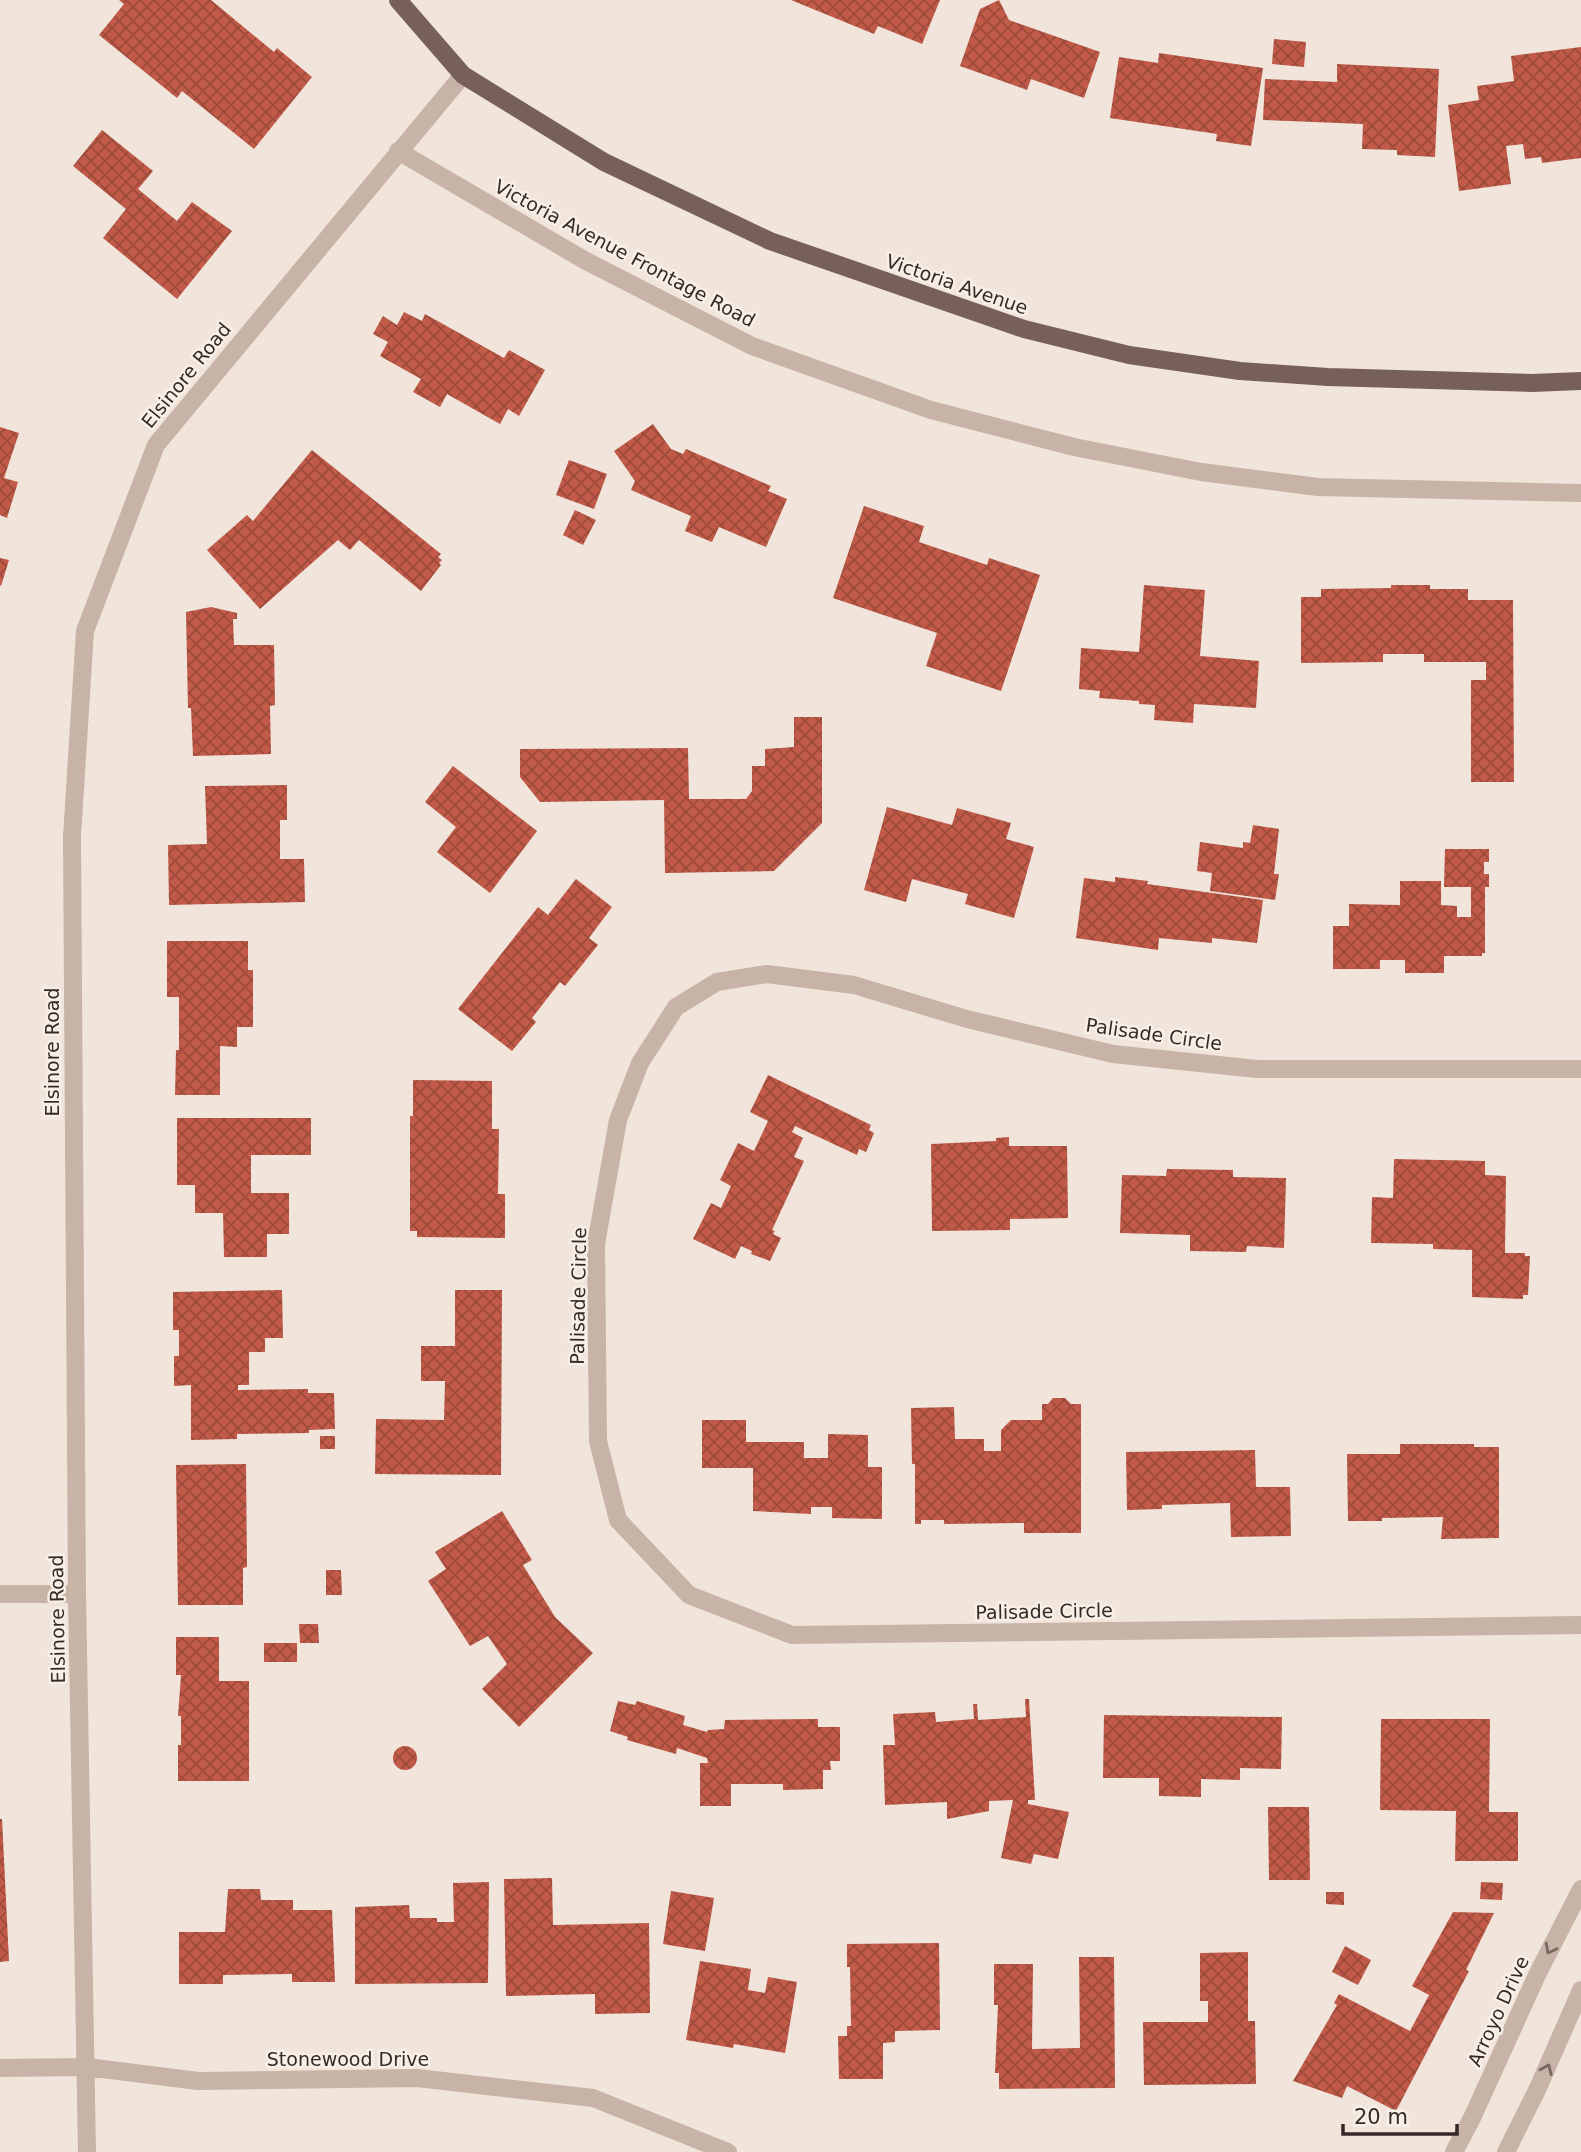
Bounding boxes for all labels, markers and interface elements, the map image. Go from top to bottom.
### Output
street label: Victoria Avenue Frontage Road [491,175,759,331]
street label: Victoria Avenue [883,249,1031,319]
street label: Elsinore Road [137,318,235,432]
street label: Elsinore Road [41,988,63,1116]
street label: Palisade Circle [1084,1014,1224,1054]
street label: Palisade Circle [566,1227,590,1365]
street label: Elsinore Road [45,1554,69,1684]
street label: Palisade Circle [975,1599,1113,1623]
one-way arrow [1544,1942,1558,1955]
street label: Arroyo Drive [1463,1952,1533,2070]
street label: Stonewood Drive [267,2048,429,2070]
one-way arrow [1539,2064,1553,2076]
scale bar [1343,2092,1457,2136]
text: 20 m [1354,2105,1408,2129]

